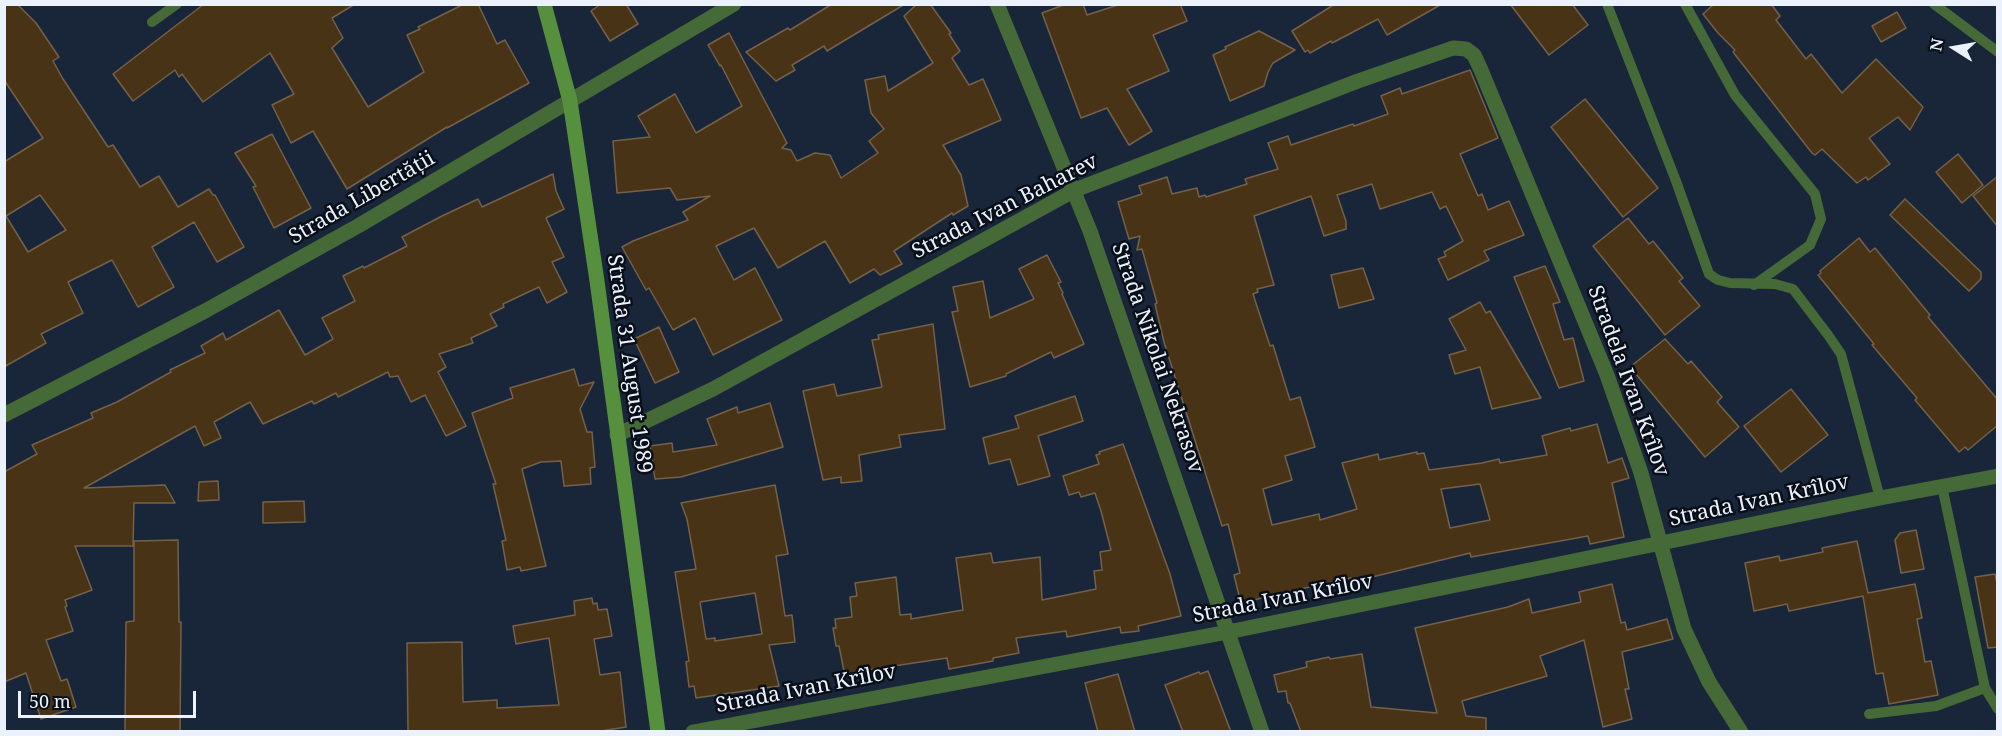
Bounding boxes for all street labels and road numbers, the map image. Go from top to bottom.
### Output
street label: Strada Libertății [285,146,439,250]
street label: Strada Ivan Baharev [908,149,1102,265]
street label: Strada Nikolai Nekrasov [1106,239,1208,477]
street label: Strada 31 August 1989 [601,253,657,475]
street label: Stradela Ivan Krîlov [1582,282,1674,480]
street label: Strada Ivan Krîlov [1667,470,1851,532]
street label: Strada Ivan Krîlov [1191,569,1375,629]
street label: Strada Ivan Krîlov [714,659,898,719]

